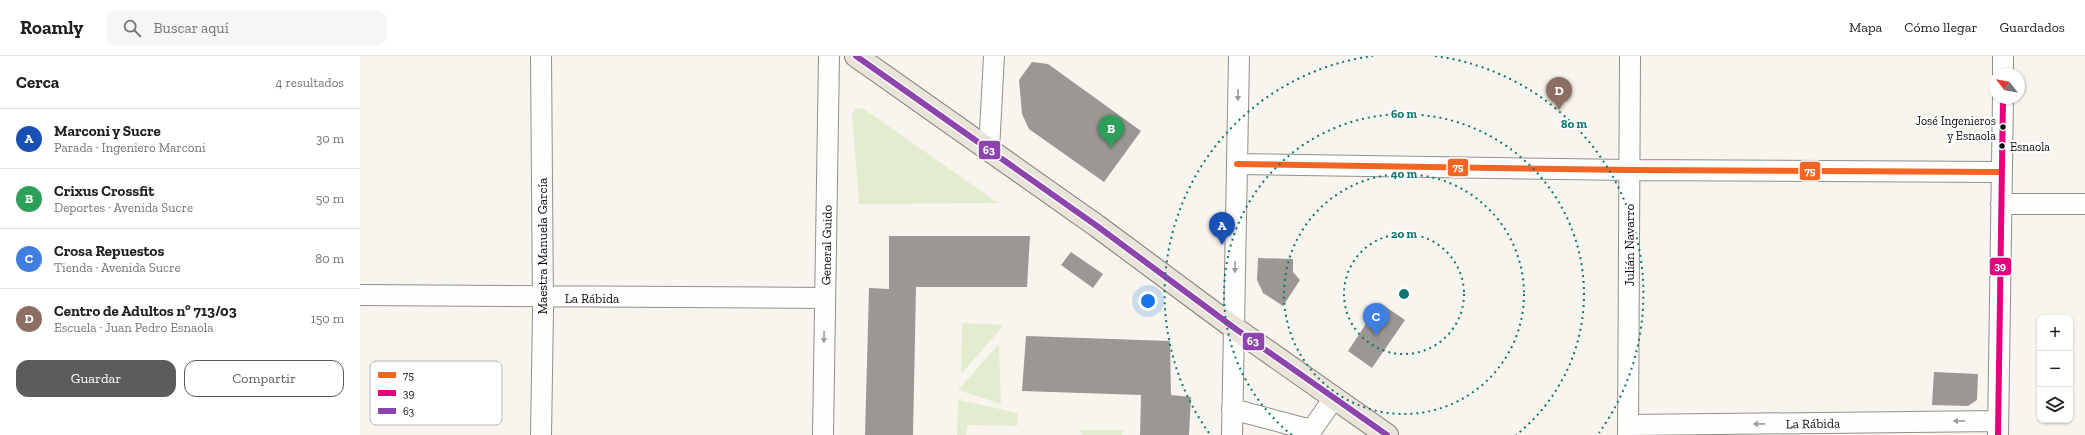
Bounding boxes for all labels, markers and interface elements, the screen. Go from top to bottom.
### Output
search box [107,10,387,46]
text: Roamly [20,16,83,39]
icon: search [121,17,143,39]
text: Buscar aquí [153,19,229,37]
text: Mapa [1849,19,1882,36]
text: Cómo llegar [1904,19,1977,36]
text: Guardados [1999,19,2065,36]
north arrow [1989,68,2025,104]
text: Cerca [16,72,59,92]
text: 4 resultados [275,75,344,90]
pin: D [1546,77,1572,110]
one-way arrow [1235,89,1241,102]
text: 60 m [1391,107,1418,121]
place label: José Ingenieros y Esnaola [1916,114,1996,143]
pin: B [1098,115,1124,148]
text: 80 m [1561,117,1588,131]
text: Marconi y Sucre [54,122,161,140]
marker: José Ingenieros y Esnaola [1998,122,2008,132]
text: A [25,131,33,146]
text: 30 m [316,131,344,146]
text: Parada · Ingeniero Marconi [54,140,206,155]
line badge: 63 [978,140,1001,160]
place label: Esnaola [2010,140,2050,154]
marker: Esnaola [1997,141,2007,151]
text: 63 [983,144,995,157]
line badge: 75 [1447,158,1469,177]
text: 75 [1452,161,1464,174]
line badge: 75 [1799,161,1821,181]
text: 75 [1804,165,1816,178]
text: 40 m [1391,167,1418,181]
street label: Maestra Manuela García [535,177,550,314]
text: Crixus Crossfit [54,182,154,200]
text: B [25,191,33,206]
text: 50 m [316,191,344,206]
text: Deportes · Avenida Sucre [54,200,193,215]
street label: Julián Navarro [1622,203,1637,286]
street label: General Guido [818,204,835,285]
pin: A [1209,212,1235,245]
text: 20 m [1391,227,1418,241]
text: Crosa Repuestos [54,242,164,260]
text: C [25,251,33,266]
text: 80 m [315,251,344,266]
line badge: 39 [1989,257,2012,276]
text: Tienda · Avenida Sucre [54,260,181,275]
text: 39 [1994,260,2006,273]
one-way arrow [1232,261,1238,274]
centre of rings [1397,287,1411,301]
street label: La Rábida [565,291,620,306]
your location [1138,291,1158,311]
text: Centro de Adultos nº 713/03 [54,302,237,320]
pin: C [1363,303,1389,336]
text: D [24,311,34,326]
text: 150 m [311,311,344,326]
map controls [2037,315,2073,423]
button: + [2037,315,2073,351]
text: Escuela · Juan Pedro Esnaola [54,320,214,335]
one-way arrow [821,331,827,344]
line badge: 63 [1242,332,1265,351]
text: 63 [1247,335,1259,348]
button: − [2037,351,2073,387]
button: Guardar [16,360,176,397]
button: Compartir [184,360,344,397]
legend [370,361,502,425]
text: 75 [403,369,414,382]
text: 39 [403,387,414,400]
button: layers [2037,387,2073,423]
text: 63 [403,405,414,418]
street label: La Rábida [1786,416,1841,431]
one-way arrow [1952,418,1965,424]
one-way arrow [1752,421,1765,427]

